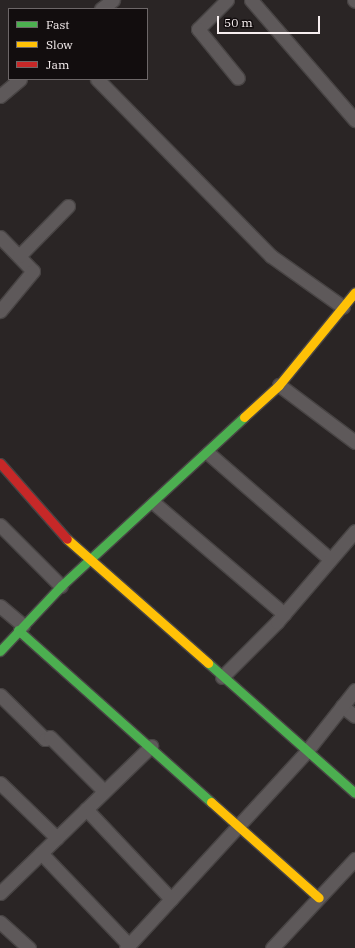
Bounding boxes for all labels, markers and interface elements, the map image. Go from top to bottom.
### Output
legend [8,8,148,80]
scale bar [219,8,322,34]
text: 50 m [224,15,253,30]
text: Fast [46,17,70,32]
text: Slow [46,37,73,52]
text: Jam [46,57,69,72]

